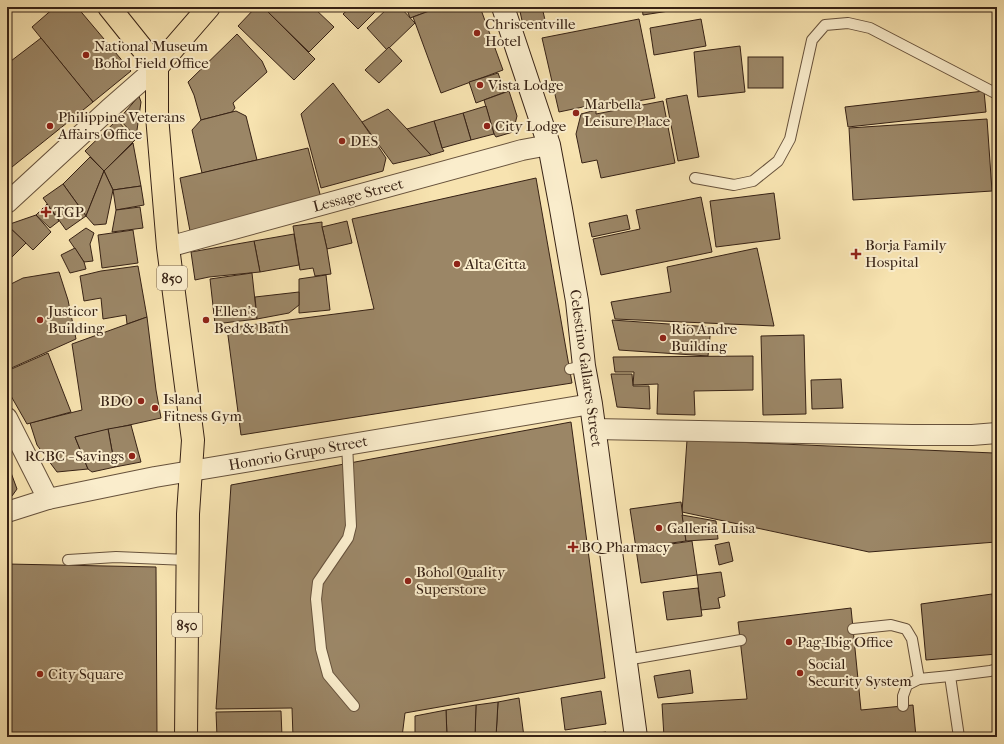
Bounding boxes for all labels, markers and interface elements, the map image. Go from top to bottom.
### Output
place label: Chriscentville Hotel [485,15,576,50]
marker: Chriscentville Hotel [472,28,482,38]
place label: National Museum Bohol Field Office [94,37,209,72]
marker: National Museum Bohol Field Office [81,50,91,60]
place label: Vista Lodge [487,76,564,94]
marker: Vista Lodge [475,80,485,90]
place label: Marbella Leisure Place [584,95,671,130]
place label: Philippine Veterans Affairs Office [57,108,186,143]
marker: Marbella Leisure Place [571,108,581,118]
place label: City Lodge [495,117,567,135]
marker: Philippine Veterans Affairs Office [45,121,55,131]
marker: City Lodge [482,121,492,131]
place label: DES [350,132,378,150]
marker: DES [337,136,347,146]
street label: Lessage Street [311,174,406,216]
place label: TGP [54,203,84,221]
marker: TGP [41,207,51,217]
place label: Borja Family Hospital [865,236,948,271]
marker: Borja Family Hospital [850,248,862,260]
place label: Alta Citta [464,255,527,273]
marker: Alta Citta [452,259,462,269]
road number: 850 [157,266,187,290]
street label: Celestino Gallares Street [566,288,606,448]
place label: Justicor Building [47,302,105,337]
place label: Ellen's Bed & Bath [214,302,289,337]
marker: Justicor Building [35,315,45,325]
marker: Ellen's Bed & Bath [201,315,211,325]
place label: Rio Andre Building [671,320,738,355]
marker: Rio Andre Building [658,333,668,343]
place label: Island Fitness Gym [163,390,243,425]
place label: BDO [100,392,133,410]
marker: BDO [136,396,146,406]
marker: Island Fitness Gym [150,403,160,413]
street label: Honorio Grupo Street [227,432,370,474]
place label: RCBC - Savings [25,447,124,465]
marker: RCBC - Savings [127,451,137,461]
place label: Galleria Luisa [667,519,757,537]
marker: Galleria Luisa [654,523,664,533]
place label: BQ Pharmacy [581,538,671,556]
marker: BQ Pharmacy [568,542,578,552]
place label: Bohol Quality Superstore [416,563,506,598]
marker: Bohol Quality Superstore [403,576,413,586]
road number: 850 [172,613,202,637]
place label: Pag-Ibig Office [797,633,894,651]
marker: Pag-Ibig Office [784,637,794,647]
place label: Social Security System [808,655,912,690]
place label: City Square [48,665,124,683]
marker: Social Security System [795,668,805,678]
marker: City Square [35,669,45,679]

